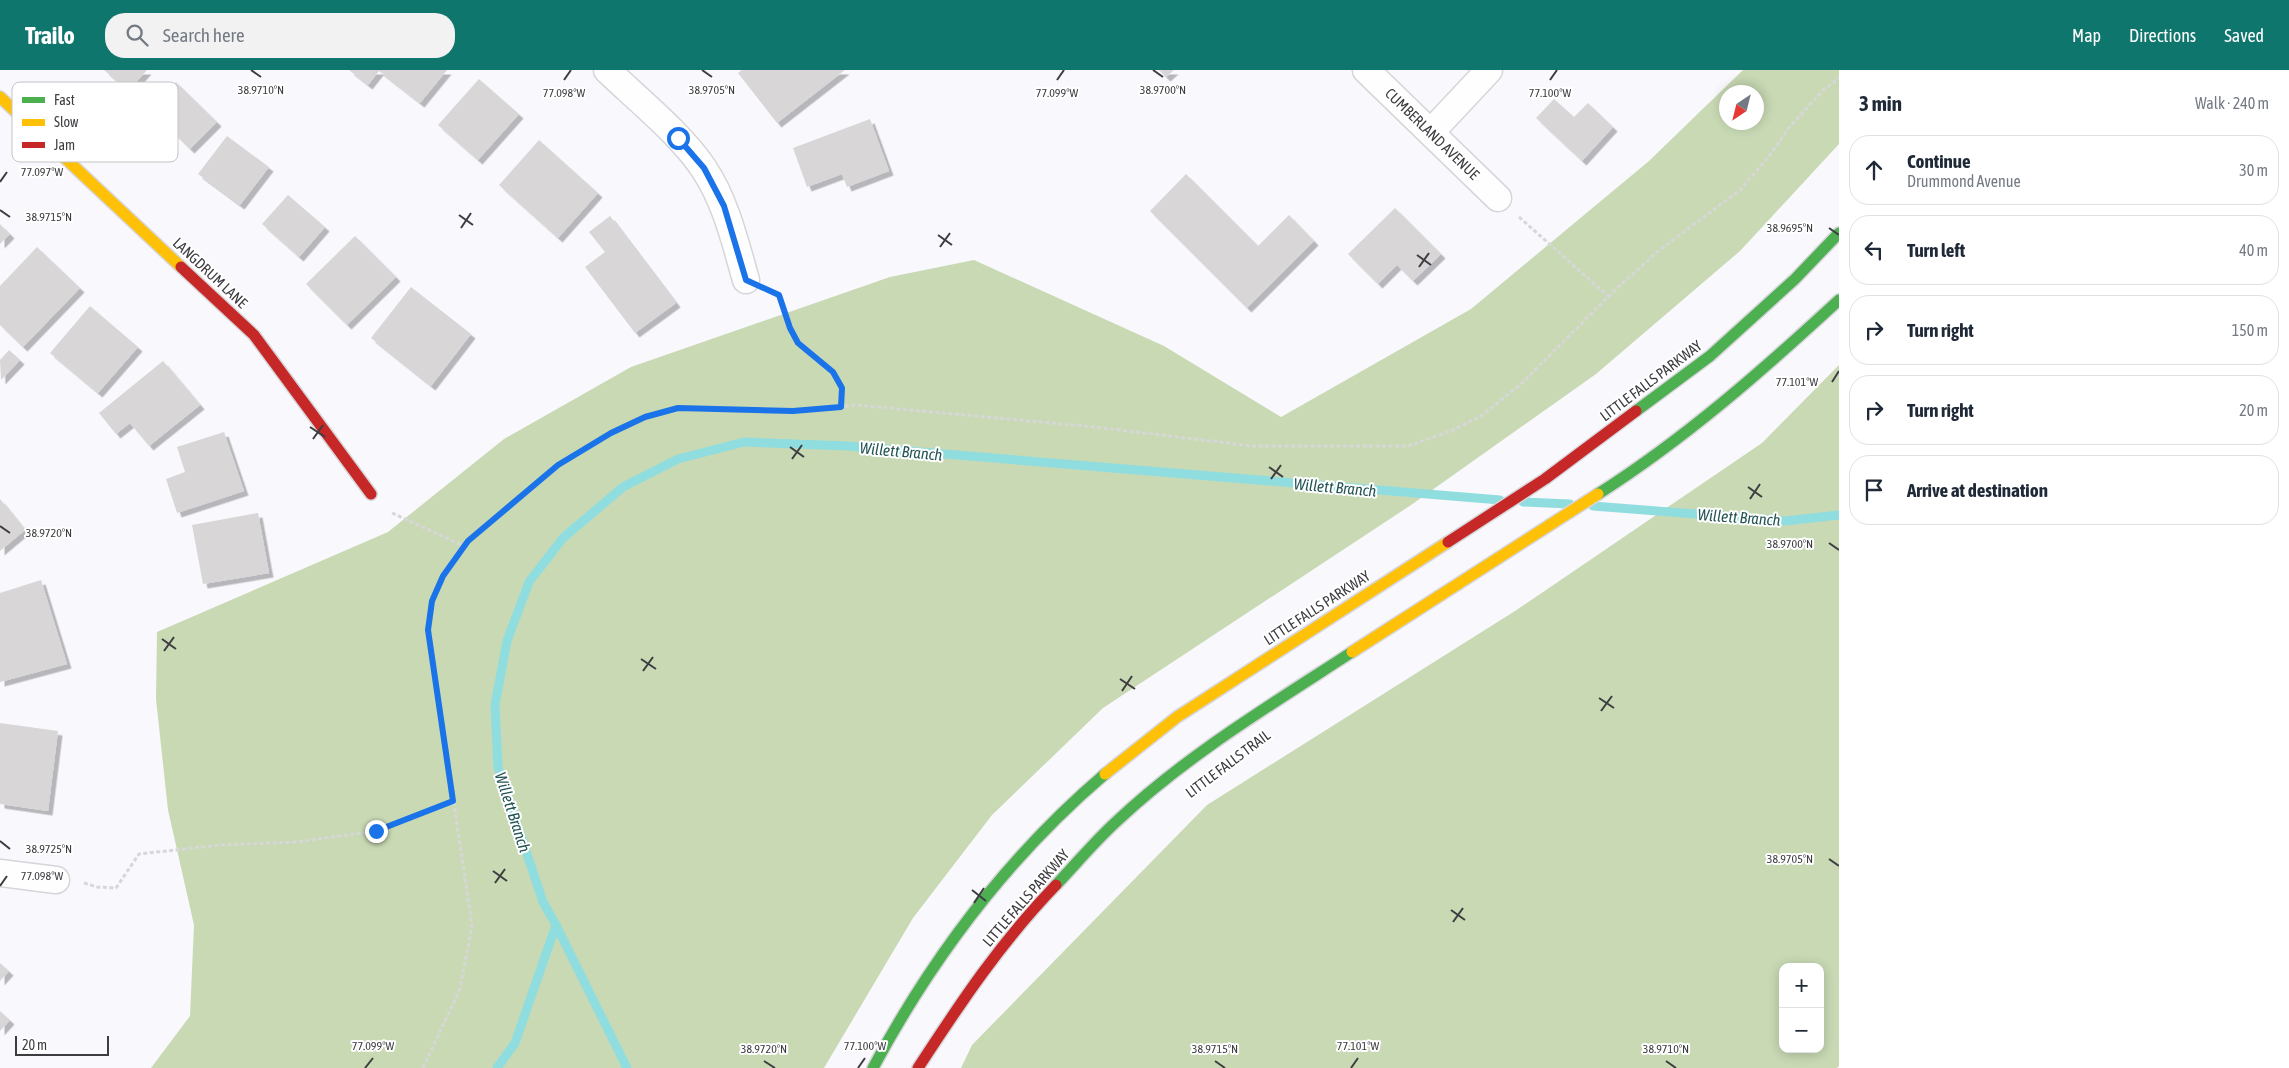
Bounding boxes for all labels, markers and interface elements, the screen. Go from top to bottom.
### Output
search box [105,13,455,58]
icon: search [123,21,151,49]
text: Trailo [25,22,75,49]
text: Search here [163,24,245,46]
text: Map [2072,25,2101,46]
text: Directions [2129,25,2196,46]
text: Saved [2224,25,2264,46]
legend [12,82,178,162]
text: 38.9710°N [238,83,284,97]
text: 38.9705°N [689,83,735,97]
text: 38.9700°N [1140,83,1186,97]
street label: CUMBERLAND AVENUE [1382,84,1483,183]
north arrow [1719,85,1764,130]
text: 77.098°W [543,86,585,100]
text: 77.099°W [1036,86,1078,100]
text: 77.100°W [1529,86,1571,100]
text: 3 min [1859,91,1902,115]
text: Fast [54,92,75,108]
text: Walk · 240 m [2195,94,2269,112]
text: Slow [54,114,79,130]
route start [667,127,690,150]
text: Jam [54,137,75,153]
text: Continue [1907,150,1971,172]
icon: ahead [1860,156,1888,184]
text: 30 m [2239,161,2268,179]
text: 77.097°W [21,165,63,179]
text: Drummond Avenue [1907,172,2021,190]
text: 38.9715°N [26,210,72,224]
text: 38.9695°N [1767,221,1813,235]
street label: LANGDRUM LANE [170,234,251,312]
icon: left [1860,236,1888,264]
text: Turn left [1907,239,1965,261]
text: 40 m [2239,241,2268,259]
icon: right [1860,316,1888,344]
text: Turn right [1907,319,1974,341]
text: 150 m [2232,321,2268,339]
street label: LITTLE FALLS PARKWAY [1596,337,1705,424]
text: 77.101°W [1776,375,1818,389]
icon: right [1860,396,1888,424]
text: Turn right [1907,399,1974,421]
text: 20 m [2239,401,2268,419]
water label: Willett Branch [859,438,943,464]
water label: Willett Branch [1293,474,1377,500]
icon: arrive [1860,476,1888,504]
text: Arrive at destination [1907,479,2048,501]
water label: Willett Branch [1697,505,1781,529]
text: 38.9720°N [26,526,72,540]
text: 38.9700°N [1767,537,1813,551]
street label: LITTLE FALLS PARKWAY [1261,567,1373,648]
street label: LITTLE FALLS TRAIL [1182,726,1273,801]
water label: Willett Branch [492,770,534,854]
route end [365,820,388,843]
text: 38.9725°N [26,842,72,856]
street label: LITTLE FALLS PARKWAY [979,845,1073,950]
text: 38.9705°N [1767,852,1813,866]
text: 77.098°W [21,869,63,883]
map controls [1779,963,1824,1053]
button: + [1779,963,1824,1008]
button: − [1779,1008,1824,1053]
scale bar [15,1033,109,1056]
text: 20 m [22,1037,47,1053]
text: 77.099°W [352,1039,394,1053]
text: 77.100°W [844,1039,886,1053]
text: 77.101°W [1337,1039,1379,1053]
text: 38.9720°N [741,1042,787,1056]
text: 38.9715°N [1192,1042,1238,1056]
text: 38.9710°N [1643,1042,1689,1056]

